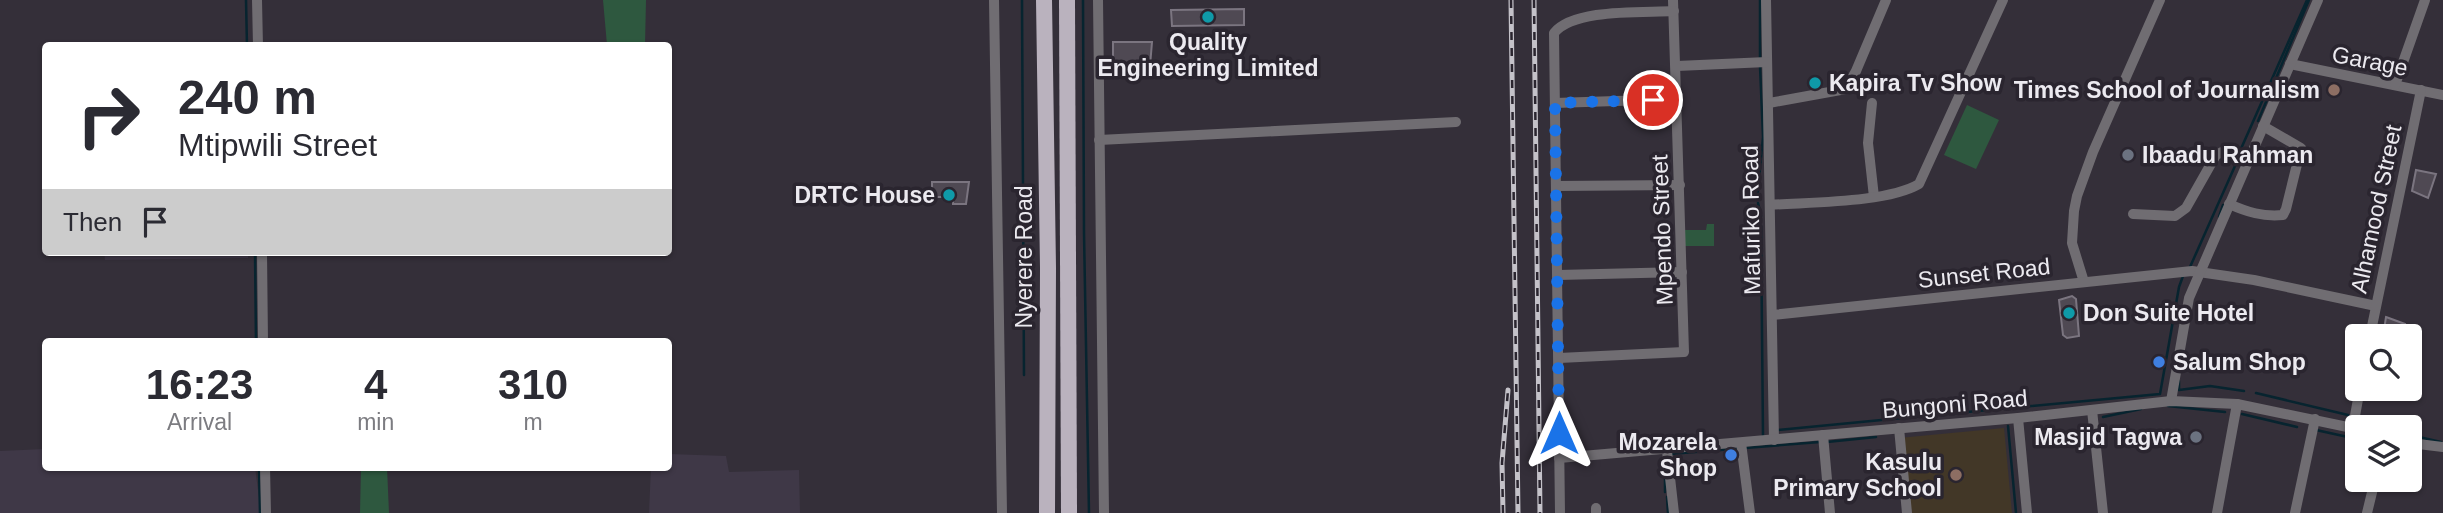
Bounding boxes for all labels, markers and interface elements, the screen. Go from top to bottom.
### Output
marker: Quality Engineering Limited [1200,9,1216,25]
place label: Quality Engineering Limited [1097,29,1319,81]
street label: Garage [2330,41,2410,81]
icon: right [63,70,154,161]
text: 240 m [178,70,317,124]
pin [1623,70,1683,130]
place label: Kapira Tv Show [1829,70,2002,96]
marker: Kapira Tv Show [1807,75,1823,91]
place label: Times School of Journalism [2014,77,2320,103]
icon: arrive [1634,81,1672,119]
marker: Times School of Journalism [2326,82,2342,98]
street label: Alhamood Street [2345,122,2407,295]
text: Mtipwili Street [178,127,377,163]
place label: Ibaadu Rahman [2142,142,2313,168]
street label: Mafuriko Road [1737,145,1765,295]
marker: Ibaadu Rahman [2120,147,2136,163]
street label: Mpendo Street [1646,154,1678,306]
place label: DRTC House [794,182,935,208]
street label: Nyerere Road [1011,185,1037,329]
marker: DRTC House [941,187,957,203]
icon: arrive [136,203,174,241]
text: Then [63,207,122,237]
street label: Sunset Road [1917,253,2051,293]
place label: Don Suite Hotel [2083,300,2254,326]
marker: Don Suite Hotel [2061,305,2077,321]
map controls [2345,324,2422,492]
button: search [2345,324,2422,401]
place label: Salum Shop [2173,349,2306,375]
marker: Salum Shop [2151,354,2167,370]
text: 16:23 [146,361,253,408]
text: 4 [364,361,387,408]
text: 310 [498,361,568,408]
street label: Bungoni Road [1881,385,2029,423]
position arrow [1522,396,1596,470]
text: Arrival [167,409,232,435]
text: min [357,409,394,435]
text: m [524,409,543,435]
button: layers [2345,415,2422,492]
place label: Masjid Tagwa [2034,424,2182,450]
place label: Mozarela Shop [1619,429,1717,481]
marker: Masjid Tagwa [2188,429,2204,445]
marker: Mozarela Shop [1723,447,1739,463]
place label: Kasulu Primary School [1773,449,1942,501]
marker: Kasulu Primary School [1948,467,1964,483]

